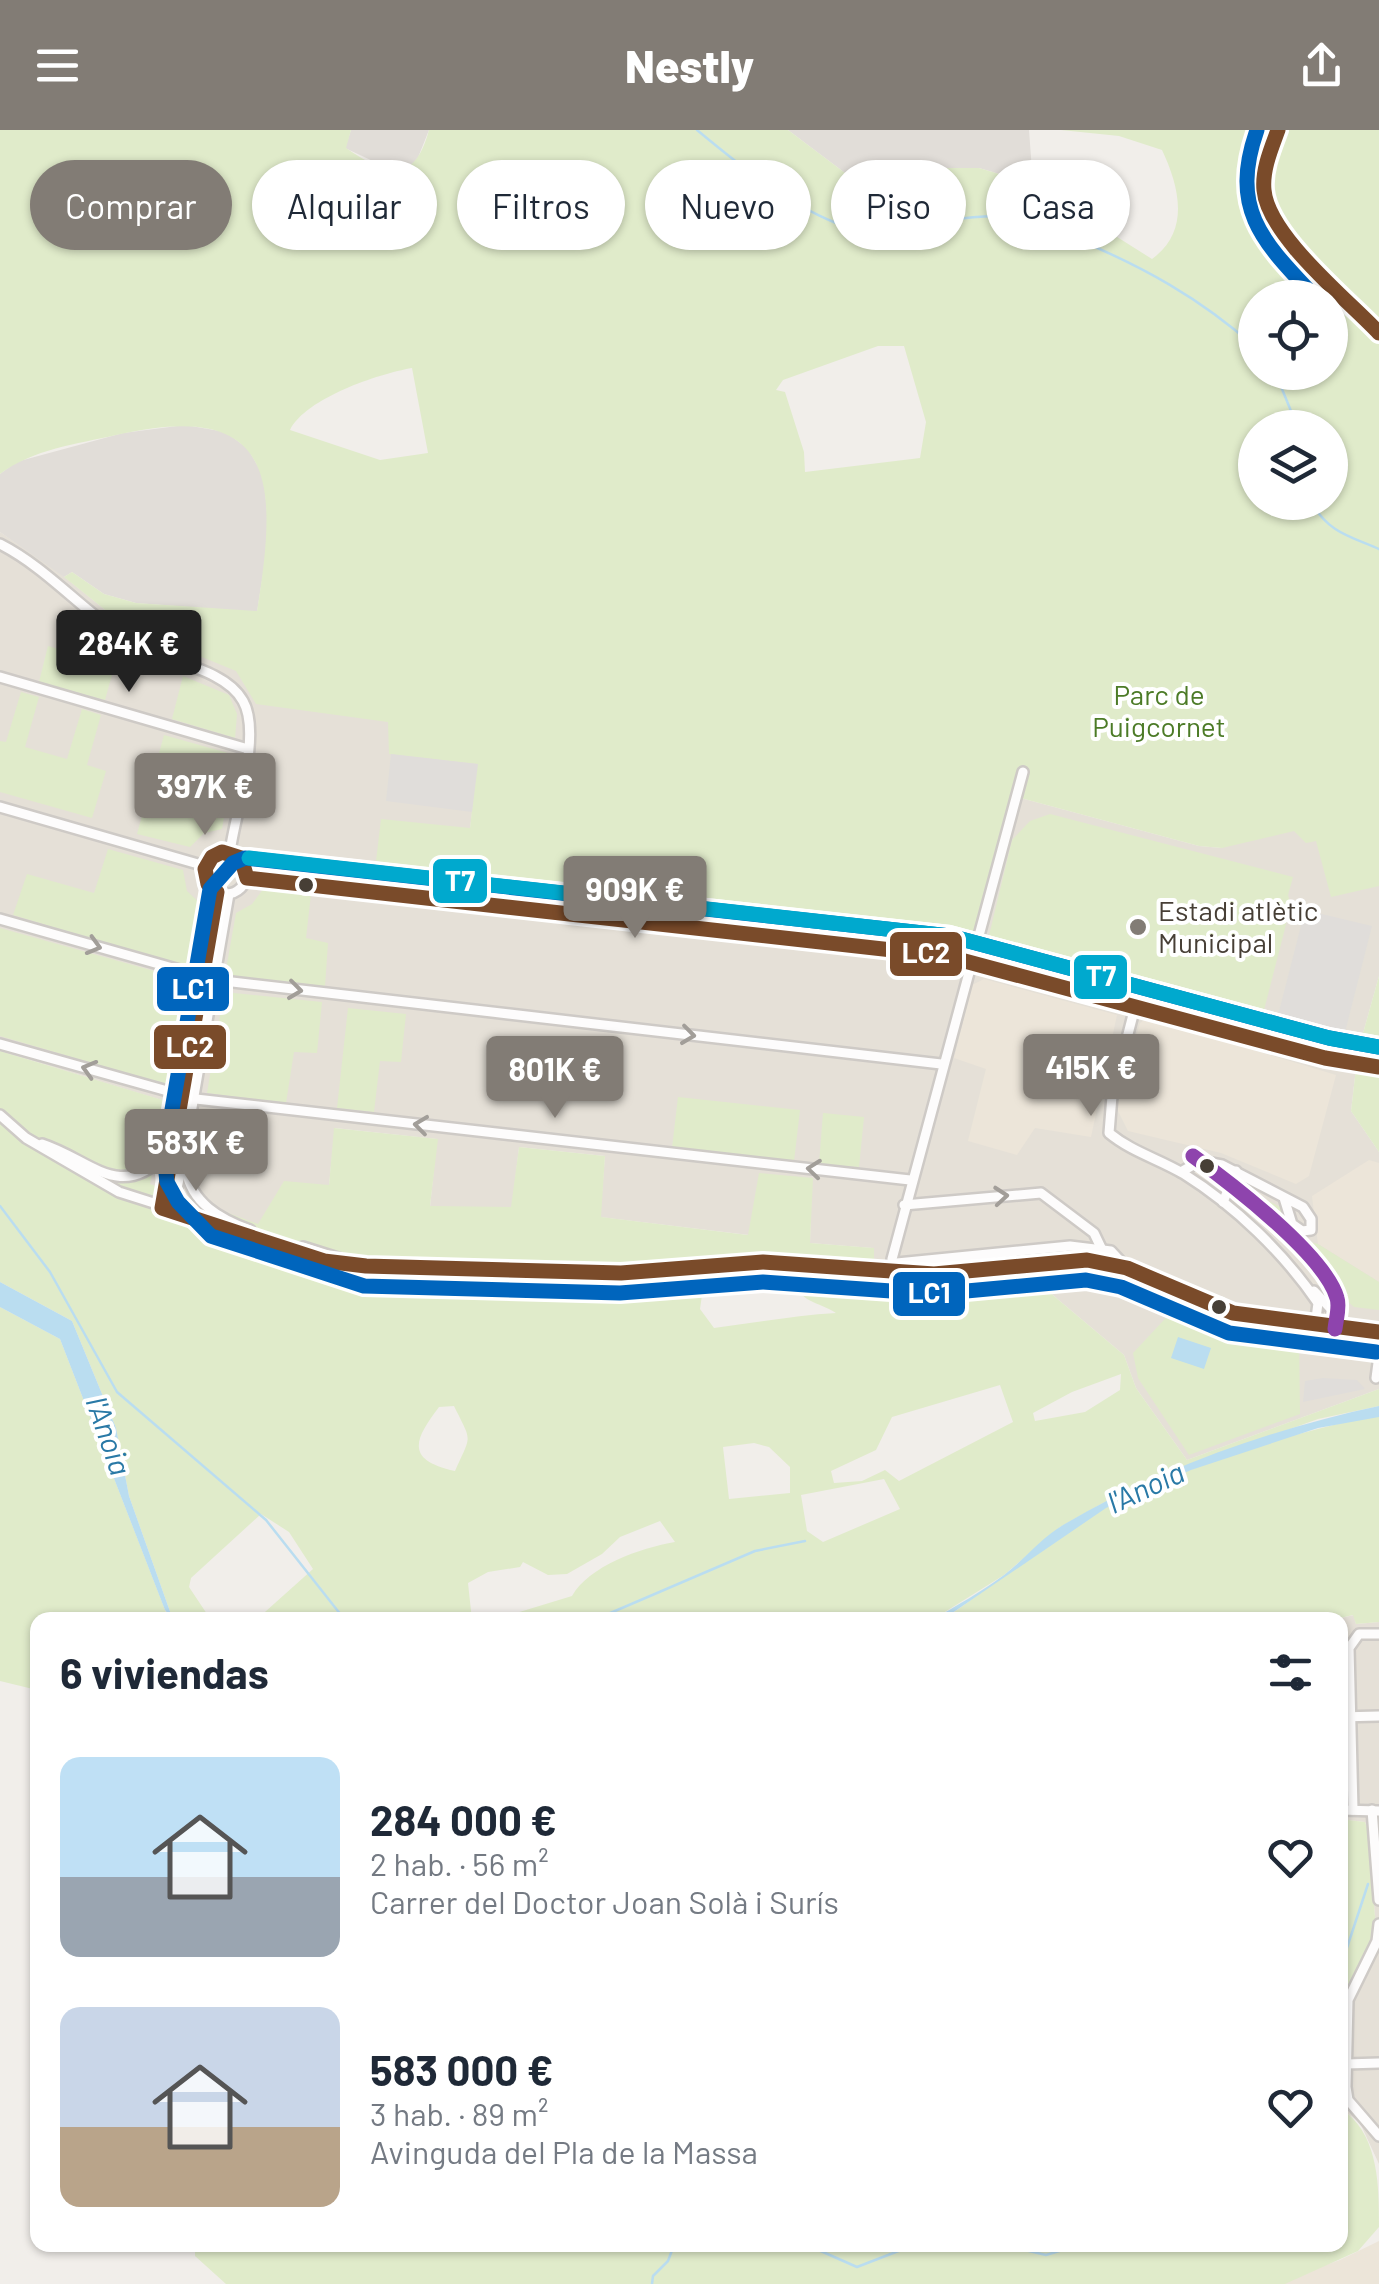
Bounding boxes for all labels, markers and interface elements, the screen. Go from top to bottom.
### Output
icon: menu [30,38,85,93]
text: Nestly [625,38,754,92]
icon: share [1294,38,1349,93]
chip: Comprar [30,160,232,250]
chip: Alquilar [252,160,437,250]
chip: Filtros [457,160,625,250]
chip: Nuevo [645,160,811,250]
chip: Piso [831,160,966,250]
chip: Casa [986,160,1130,250]
map controls [1238,280,1348,520]
button: locate [1238,280,1348,390]
button: layers [1238,410,1348,520]
pin: 284K € [48,610,210,695]
text: 284K € [78,623,180,661]
park label: Parc de Puigcornet [1092,677,1226,743]
pin: 397K € [124,753,286,838]
text: 397K € [157,766,253,804]
pin: 909K € [554,856,716,941]
line badge: T7 [431,857,489,905]
text: T7 [445,863,475,897]
text: 909K € [586,869,684,907]
unlabelled marker [296,875,316,895]
place label: Estadi atlètic Municipal [1158,893,1318,959]
marker: Estadi atlètic Municipal [1127,916,1149,938]
line badge: LC2 [888,930,964,978]
one-way arrow [84,935,102,956]
text: LC2 [902,935,950,969]
line badge: T7 [1072,953,1129,1001]
text: T7 [1086,958,1116,992]
line badge: LC1 [155,965,231,1013]
text: LC1 [172,971,214,1005]
one-way arrow [288,979,304,1000]
line badge: LC2 [152,1023,228,1071]
one-way arrow [680,1023,696,1044]
text: LC2 [166,1029,214,1063]
pin: 415K € [1010,1034,1172,1119]
pin: 801K € [474,1036,636,1121]
text: 415K € [1045,1047,1137,1085]
text: 801K € [508,1049,602,1087]
one-way arrow [81,1060,98,1081]
pin: 583K € [115,1109,277,1194]
one-way arrow [413,1115,429,1136]
text: 583K € [147,1122,245,1160]
unlabelled marker [1197,1156,1217,1176]
one-way arrow [805,1159,821,1180]
one-way arrow [994,1186,1010,1207]
line badge: LC1 [891,1270,967,1318]
text: LC1 [908,1275,950,1309]
unlabelled marker [1209,1297,1229,1317]
water label: l'Anoia [80,1391,140,1480]
water label: l'Anoia [1101,1453,1189,1520]
icon: filters [1263,1645,1318,1700]
text: 6 viviendas [60,1647,269,1697]
text: 284 000 € [370,1794,557,1844]
icon: home [140,1797,260,1917]
icon: heart [1263,1830,1318,1885]
text: 2 hab. · 56 m² [370,1844,549,1882]
text: Carrer del Doctor Joan Solà i Surís [370,1882,839,1920]
text: 583 000 € [370,2044,553,2094]
icon: home [140,2047,260,2167]
icon: heart [1263,2080,1318,2135]
text: 3 hab. · 89 m² [370,2094,548,2132]
text: Avinguda del Pla de la Massa [370,2132,758,2170]

